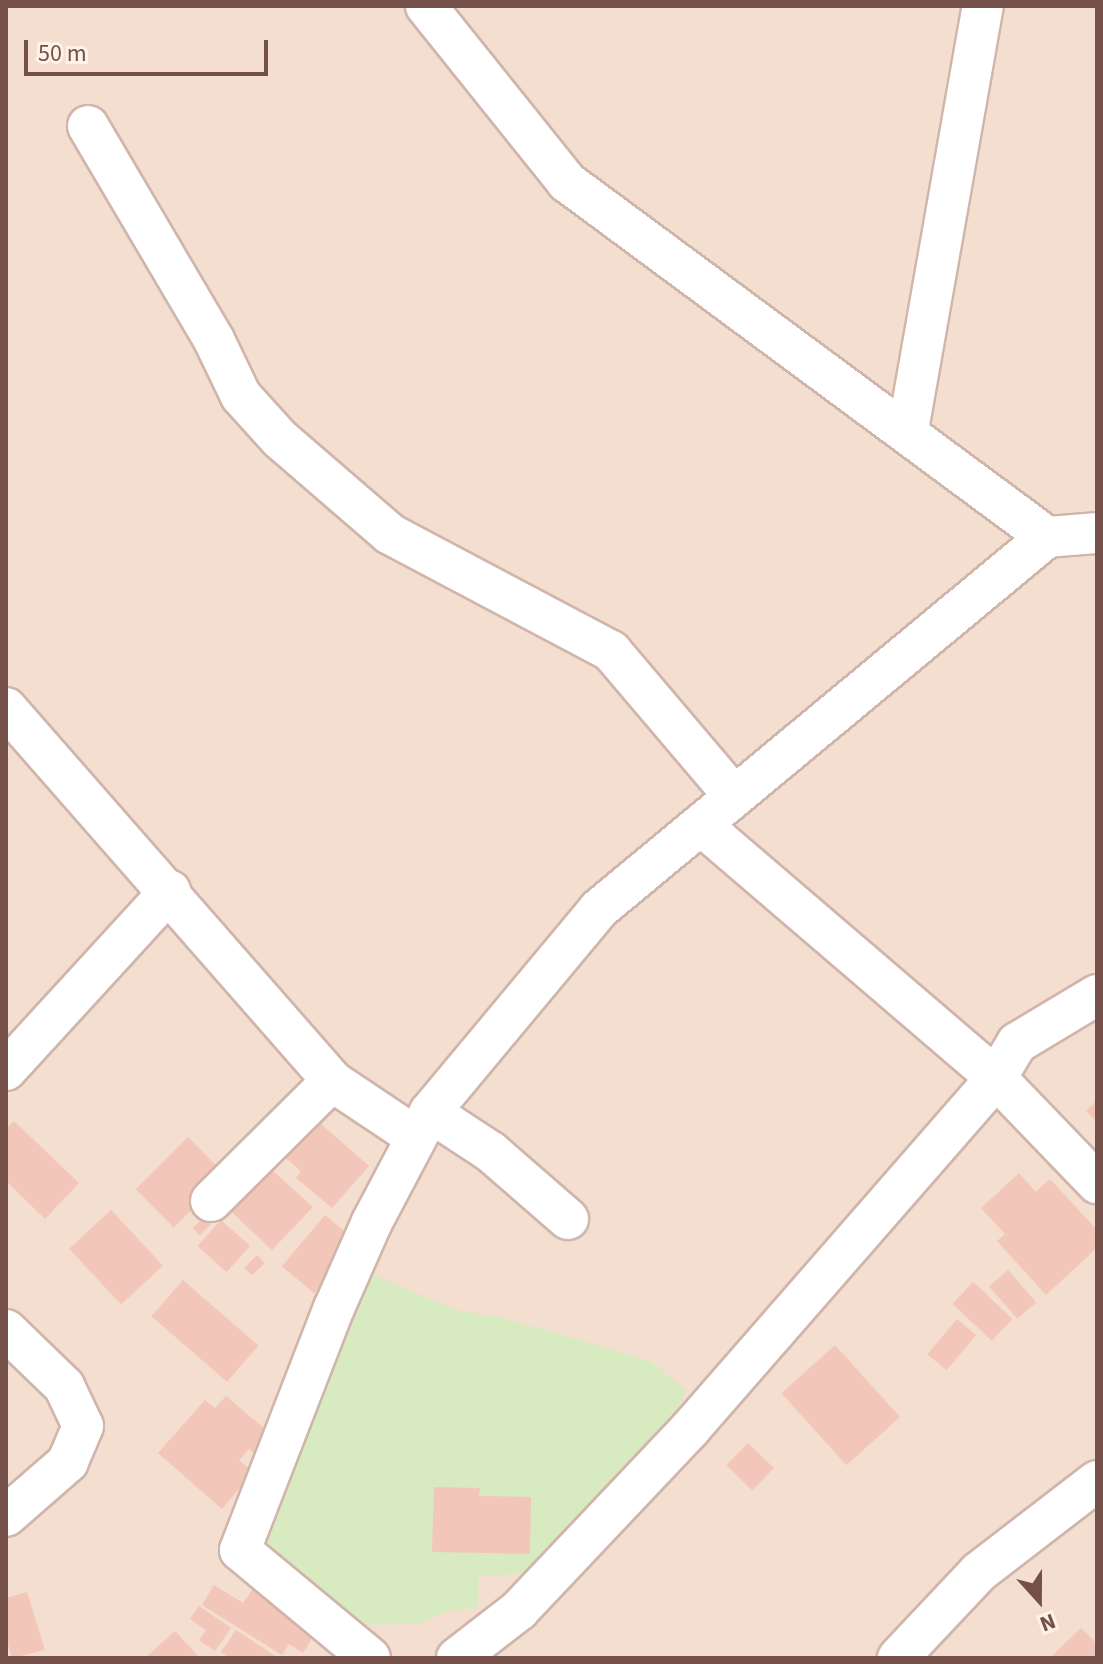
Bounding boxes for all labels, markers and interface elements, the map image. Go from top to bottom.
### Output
scale bar [28,24,272,74]
text: 50 m [38,36,87,71]
north arrow [999,1560,1079,1640]
text: N [1035,1605,1060,1640]

